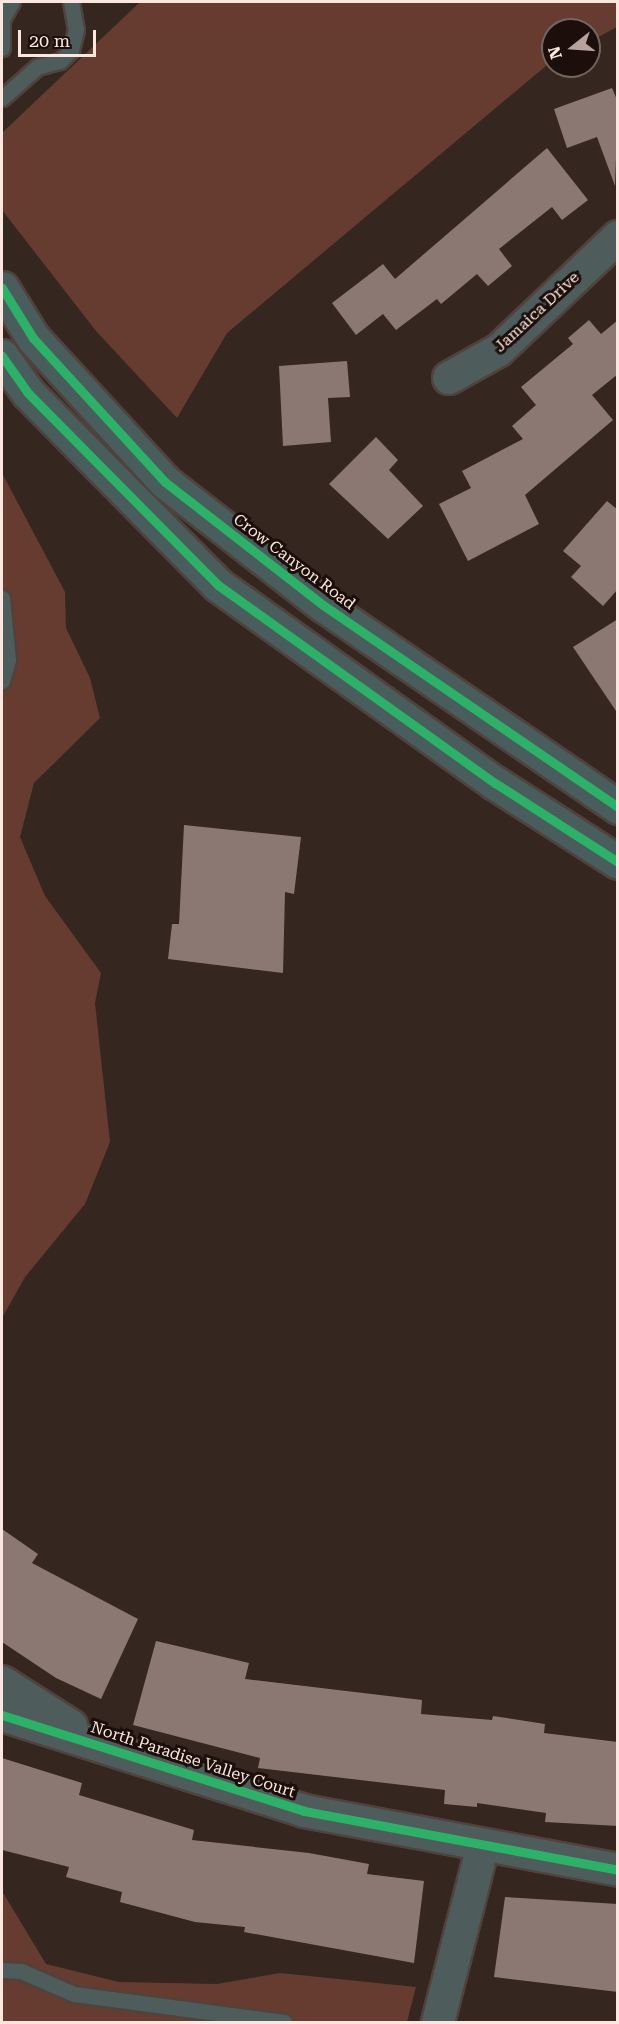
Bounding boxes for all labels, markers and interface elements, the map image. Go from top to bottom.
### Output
scale bar [21,18,99,56]
north arrow [541,18,601,78]
text: 20 m [29,30,70,51]
text: N [544,44,566,62]
street label: Jamaica Drive [491,268,583,356]
street label: Crow Canyon Road [229,510,359,614]
street label: North Paradise Valley Court [88,1718,298,1802]

